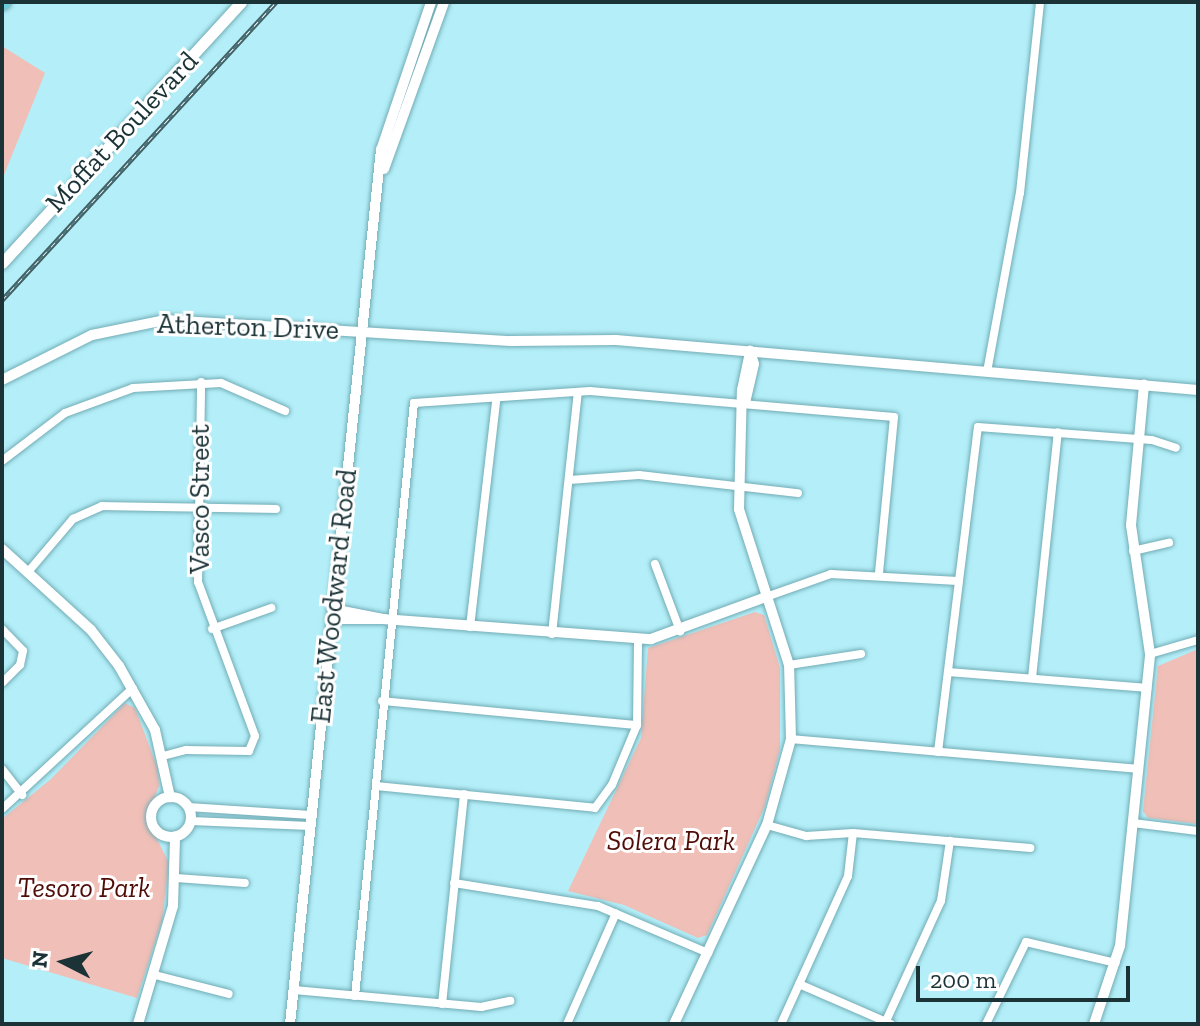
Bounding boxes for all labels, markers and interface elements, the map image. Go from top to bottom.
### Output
street label: Moffat Boulevard [39,45,205,219]
street label: Atherton Drive [157,307,339,347]
street label: Vasco Street [183,424,217,574]
street label: East Woodward Road [304,467,364,725]
park label: Solera Park [607,824,735,858]
park label: Tesoro Park [17,871,151,905]
north arrow [24,922,104,1002]
text: N [25,950,54,969]
scale bar [920,950,1134,1000]
text: 200 m [930,965,996,994]

